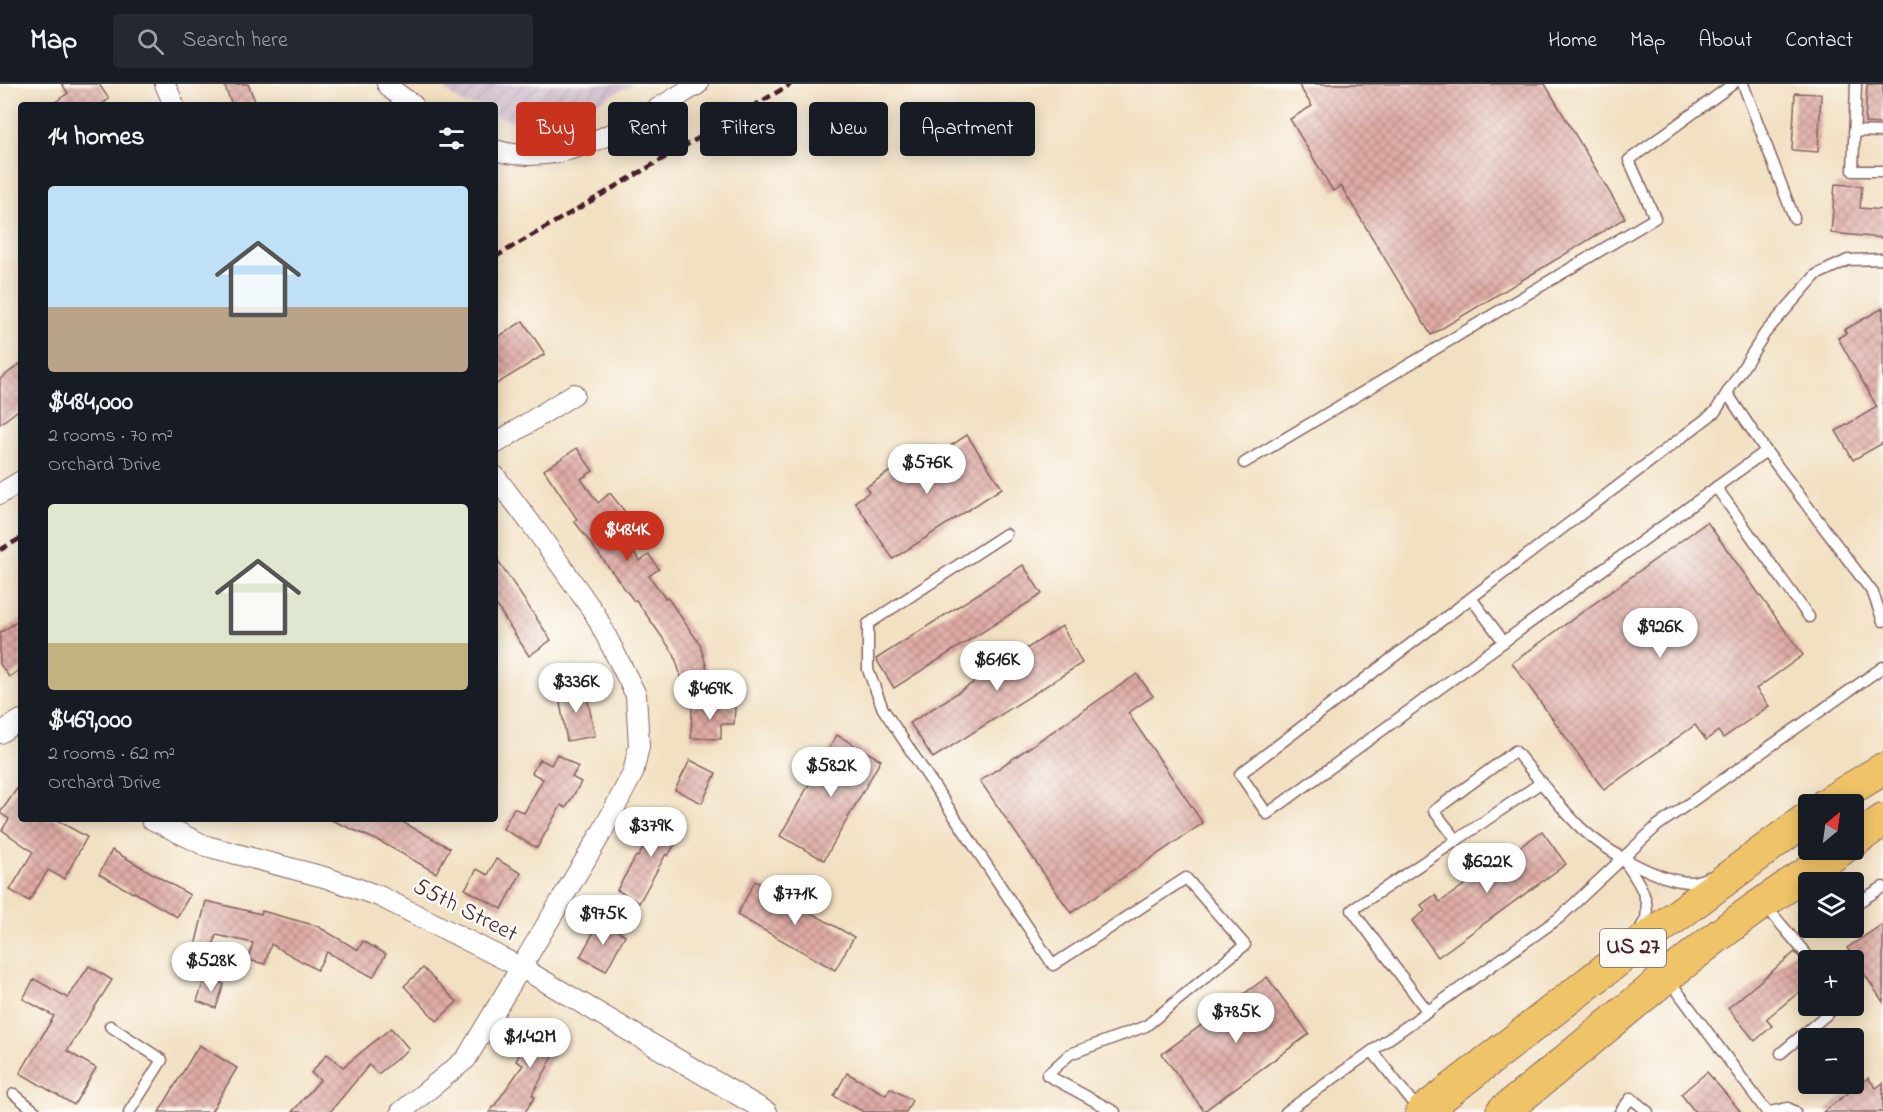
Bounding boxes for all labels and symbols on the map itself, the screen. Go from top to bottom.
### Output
pin: $576K [885,444,969,495]
pin: $484K [585,511,669,562]
pin: $926K [1618,608,1702,659]
pin: $616K [955,641,1039,692]
pin: $336K [534,663,618,714]
pin: $469K [668,670,752,721]
pin: $582K [789,747,873,798]
north arrow [1798,794,1864,860]
pin: $379K [609,807,693,858]
pin: $622K [1445,843,1529,894]
street label: 55th Street [407,870,523,952]
pin: $771K [753,875,837,926]
pin: $975K [561,895,645,946]
road number: US 27 [1600,929,1666,967]
pin: $528K [169,942,253,993]
pin: $785K [1194,993,1278,1044]
pin: $1.42M [481,1018,579,1069]

